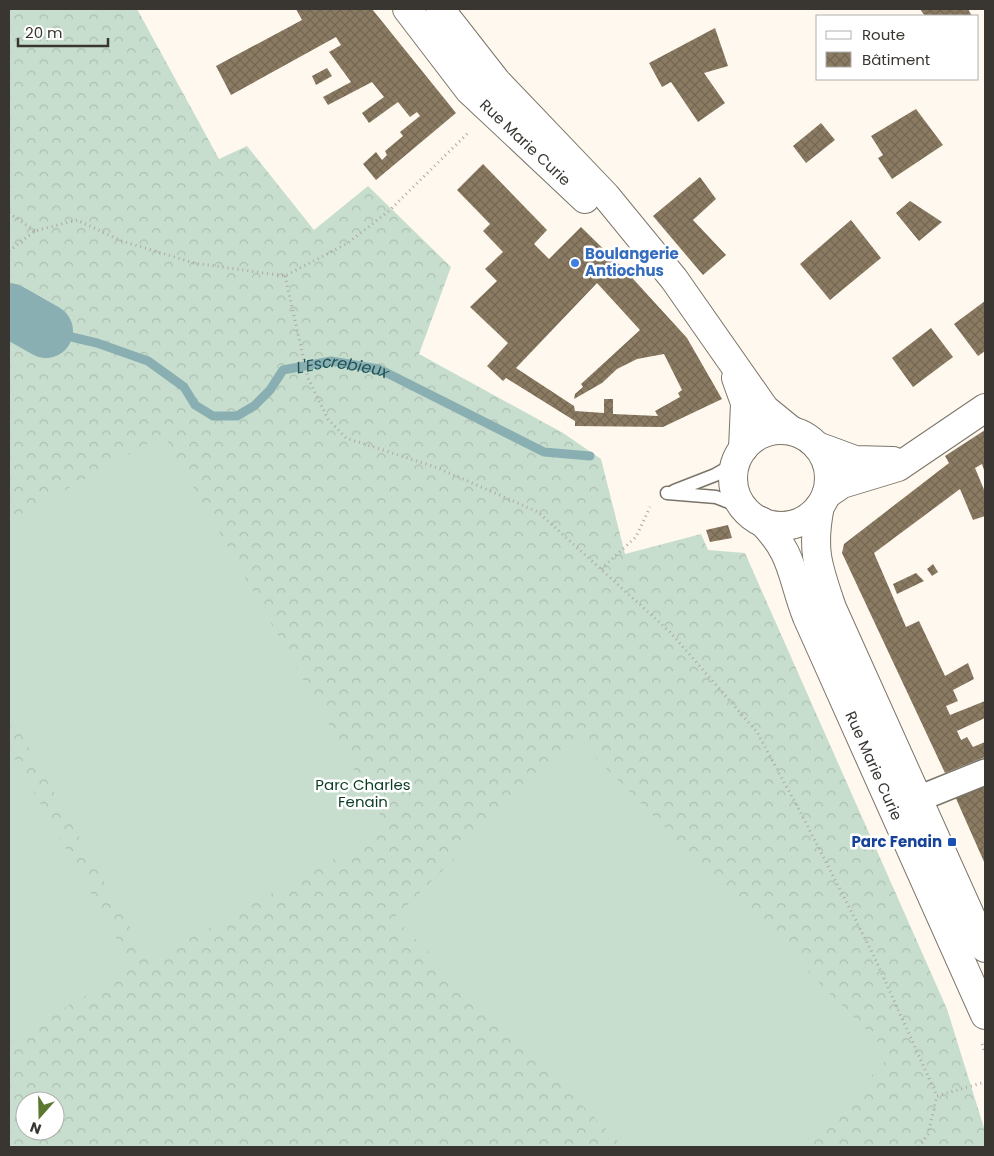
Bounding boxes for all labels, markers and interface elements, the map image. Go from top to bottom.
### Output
scale bar [18,15,108,47]
legend [816,15,979,80]
text: 20 m [25,22,63,43]
text: Route [862,24,905,45]
text: Bâtiment [862,49,930,70]
street label: Rue Marie Curie [475,94,575,190]
place label: Boulangerie Antiochus [585,243,679,281]
marker: Boulangerie Antiochus [569,257,581,269]
water label: L'Escrebieux [294,350,394,385]
street label: Rue Marie Curie [840,708,908,824]
park label: Parc Charles Fenain [315,774,411,812]
place label: Parc Fenain [852,831,942,852]
marker: Parc Fenain [946,836,958,848]
north arrow [15,1091,65,1141]
text: N [27,1117,44,1139]

